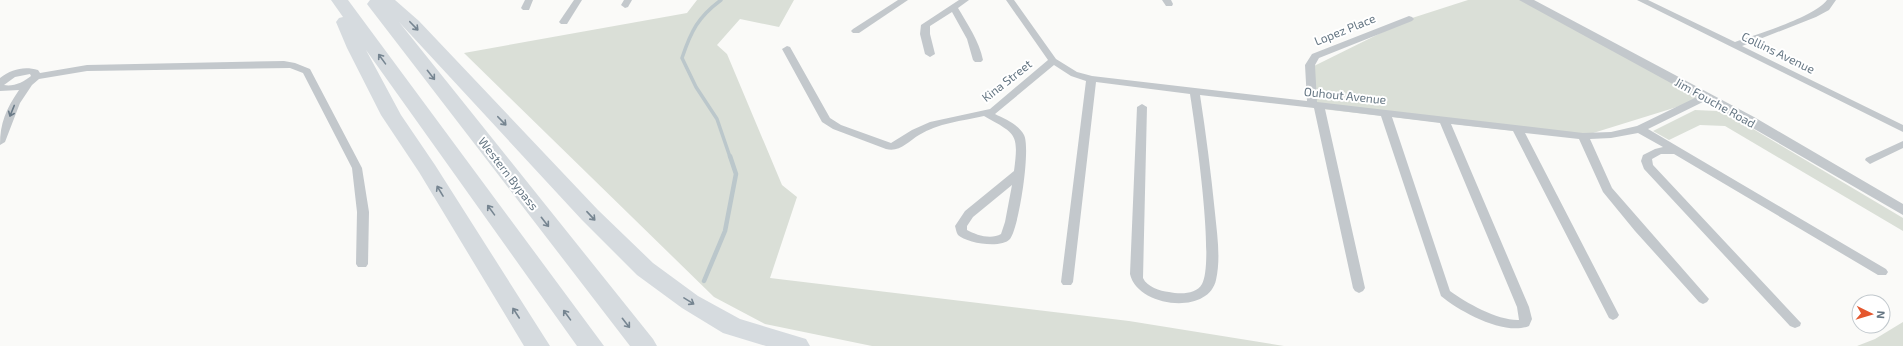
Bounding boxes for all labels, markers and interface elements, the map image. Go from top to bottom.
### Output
street label: Lopez Place [1312,10,1377,48]
one-way arrow [409,21,418,31]
street label: Collins Avenue [1740,28,1817,76]
one-way arrow [378,54,386,65]
street label: Kina Street [979,56,1035,104]
one-way arrow [427,70,435,81]
street label: Jim Fouche Road [1673,74,1758,130]
street label: Ouhout Avenue [1303,84,1387,106]
one-way arrow [7,105,15,117]
one-way arrow [497,116,507,126]
street label: Western Bypass [476,134,542,213]
one-way arrow [436,185,444,197]
one-way arrow [486,204,495,215]
one-way arrow [586,211,596,221]
one-way arrow [541,216,550,227]
north arrow [1851,294,1891,334]
one-way arrow [683,297,694,305]
one-way arrow [512,308,520,319]
one-way arrow [563,309,572,320]
text: N [1875,310,1888,319]
one-way arrow [622,318,631,329]

